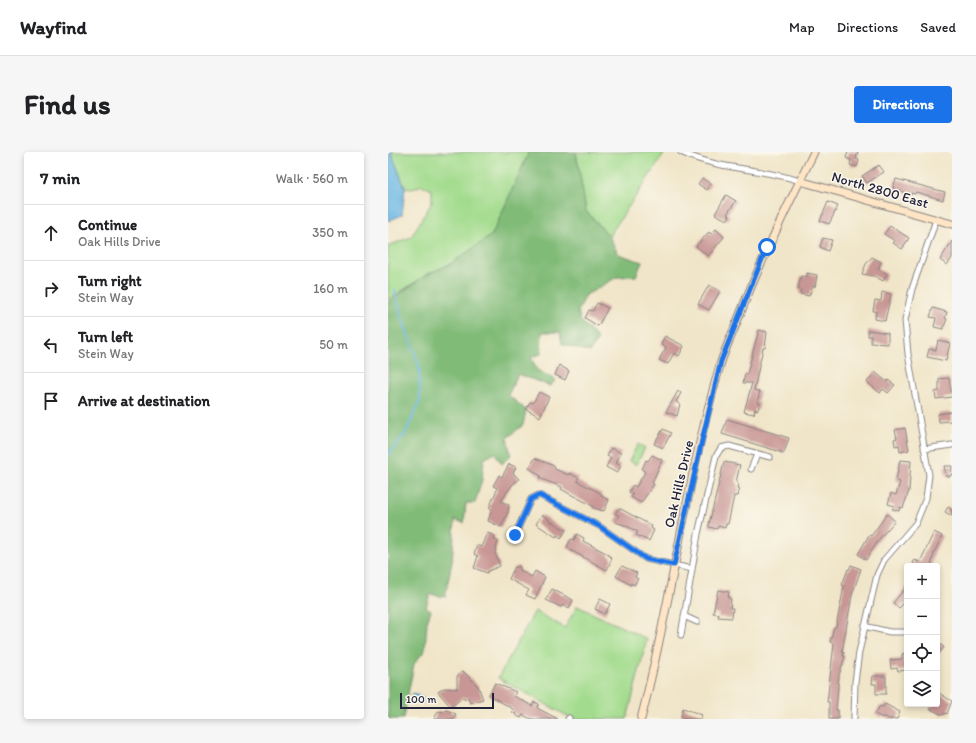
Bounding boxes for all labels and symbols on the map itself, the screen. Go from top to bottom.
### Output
street label: North 2800 East [830,168,930,212]
route start [758,238,776,256]
street label: Oak Hills Drive [661,438,697,529]
route end [506,526,524,544]
scale bar [400,691,494,710]

